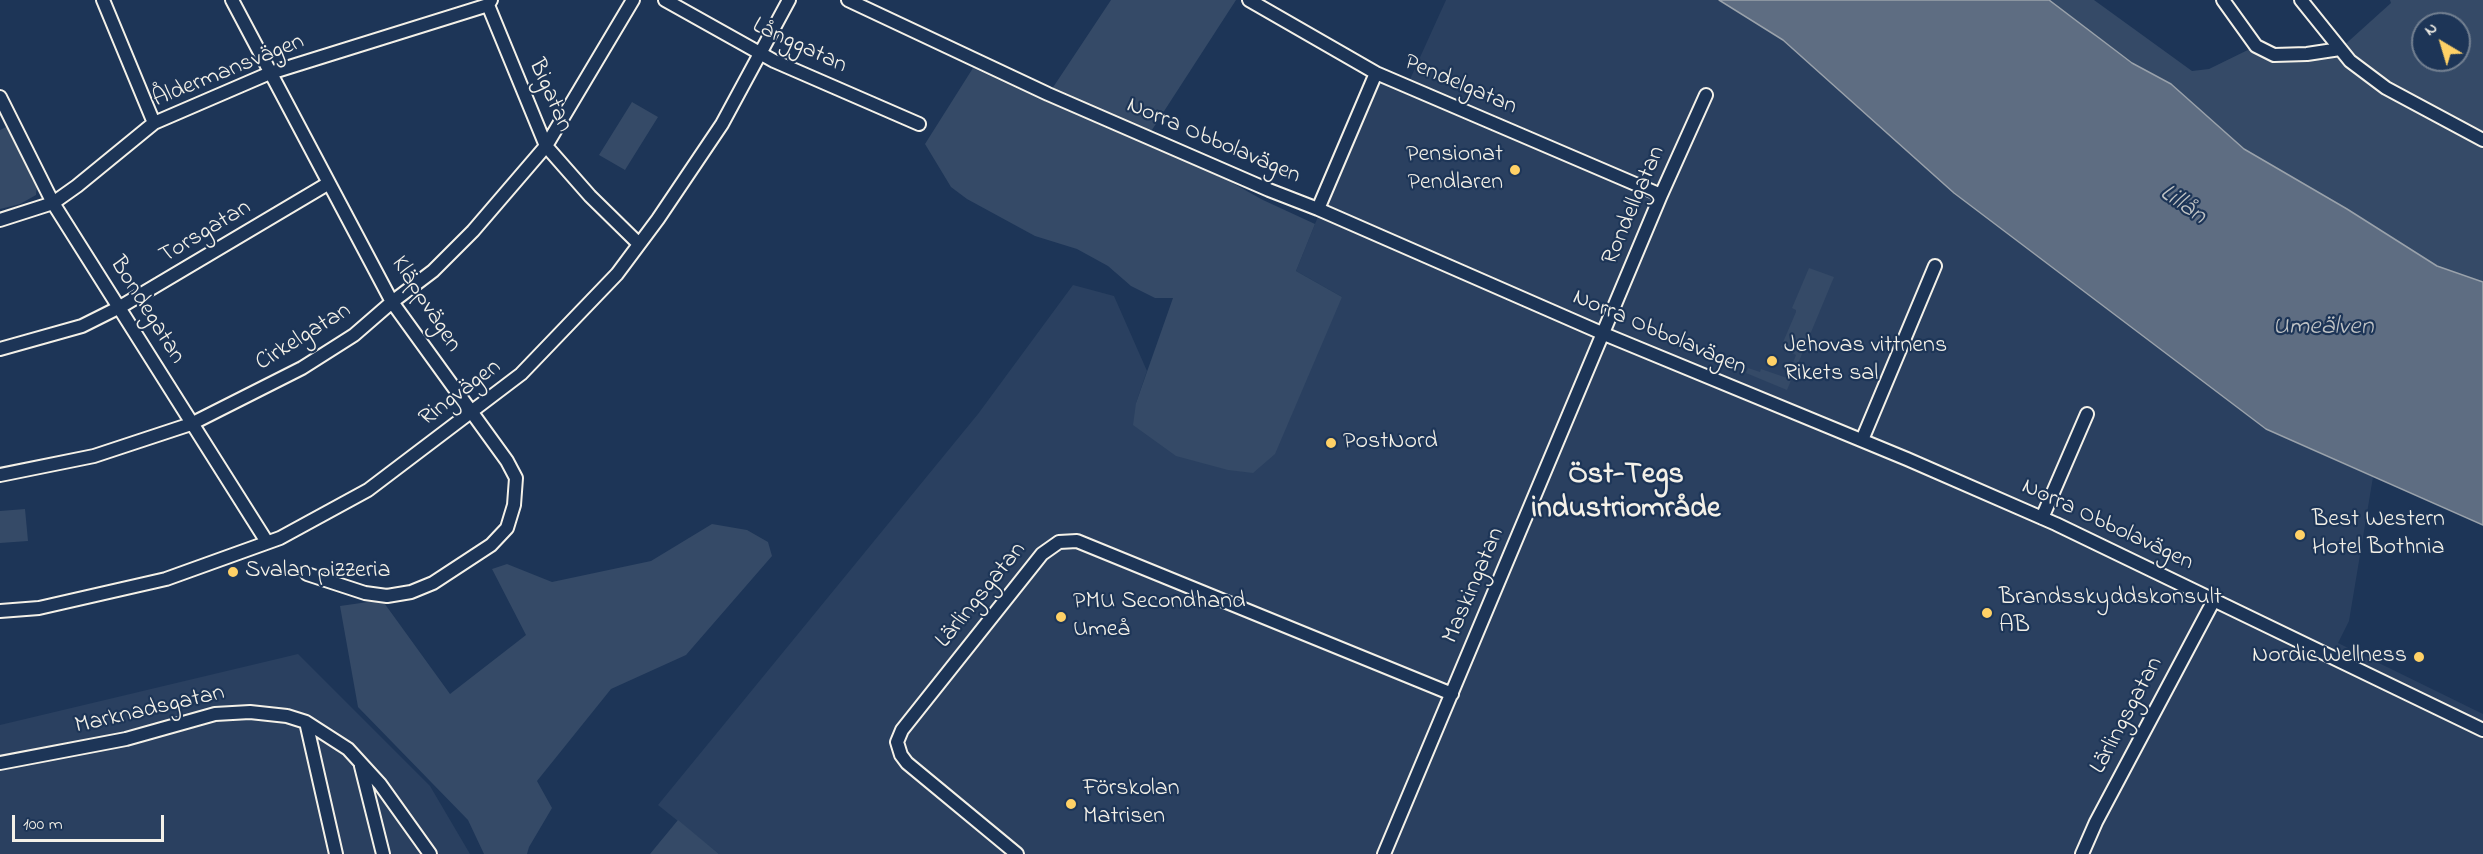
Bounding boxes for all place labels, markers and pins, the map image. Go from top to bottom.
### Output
place label: Pensionat Pendlaren [1406,142,1503,198]
marker: Pensionat Pendlaren [1508,163,1522,177]
place label: Jehovas vittnens Rikets sal [1784,333,1947,389]
marker: Jehovas vittnens Rikets sal [1765,354,1779,368]
place label: PostNord [1343,429,1438,457]
marker: PostNord [1324,436,1338,450]
place label: Best Western Hotel Bothnia [2312,507,2445,563]
marker: Best Western Hotel Bothnia [2293,528,2307,542]
place label: Svalan pizzeria [245,558,390,586]
marker: Svalan pizzeria [226,565,240,579]
place label: Brandsskyddskonsult AB [1999,585,2222,641]
place label: PMU Secondhand Umeå [1073,589,1245,645]
marker: Brandsskyddskonsult AB [1980,606,1994,620]
marker: PMU Secondhand Umeå [1054,610,1068,624]
place label: Nordic Wellness [2252,643,2407,671]
marker: Nordic Wellness [2412,650,2426,664]
place label: Förskolan Matrisen [1083,776,1180,832]
marker: Förskolan Matrisen [1064,797,1078,811]

